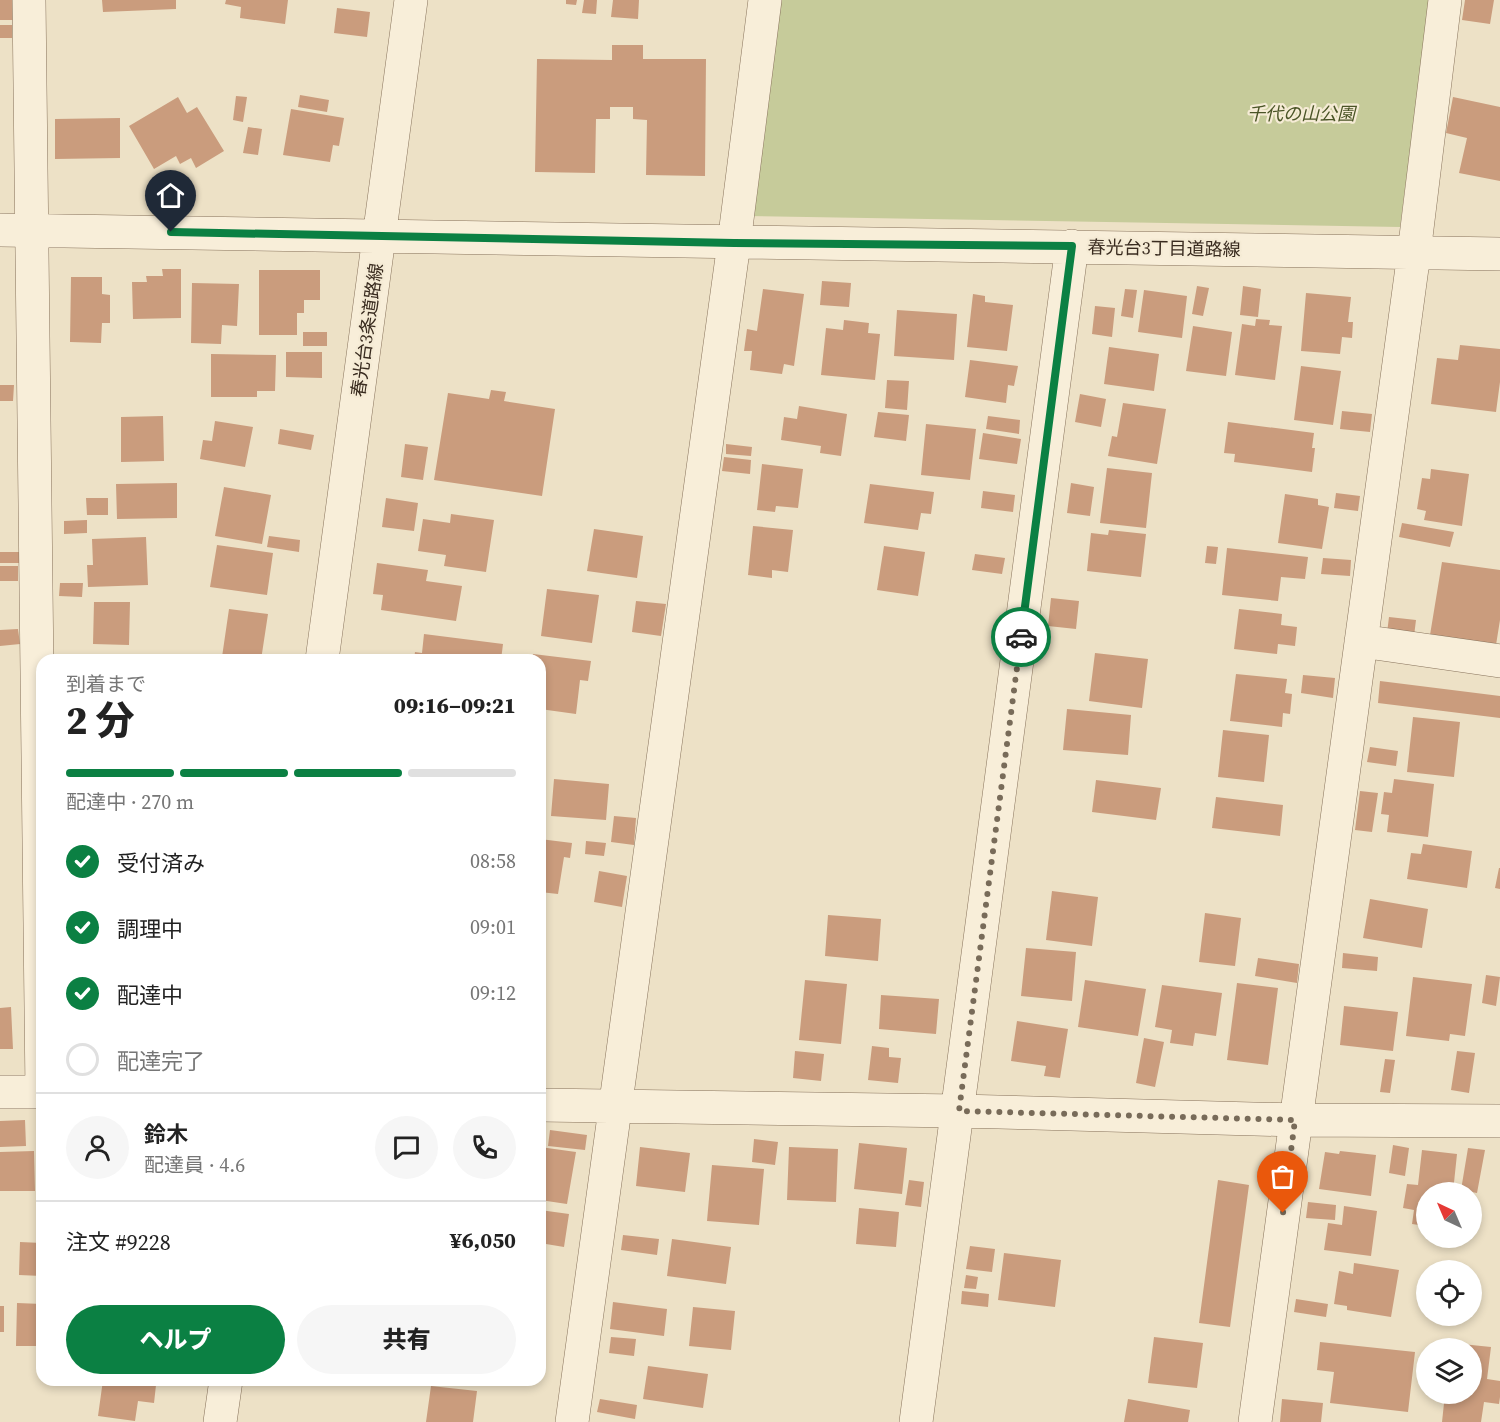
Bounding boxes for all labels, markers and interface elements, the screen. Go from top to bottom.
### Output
park label: 千代の山公園 [1247,101,1358,126]
pin [145,170,196,232]
icon: home [154,179,187,212]
street label: 春光台3丁目道路線 [1087,234,1241,262]
street label: 春光台3条道路線 [345,261,389,399]
courier [991,607,1051,667]
icon: car [1005,621,1038,654]
text: 到着まで [66,670,146,698]
text: 09:16–09:21 [394,690,516,720]
text: 2 分 [66,694,135,747]
text: 配達中 · 270 m [66,788,194,816]
icon: check [66,845,99,878]
text: 08:58 [470,847,516,875]
text: 受付済み [117,848,205,878]
icon: check [66,911,99,944]
text: 09:01 [470,913,516,941]
text: 調理中 [117,914,183,944]
icon: check [66,977,99,1010]
text: 09:12 [470,979,516,1007]
text: 配達中 [117,980,183,1010]
text: 配達完了 [117,1046,205,1076]
button: person [66,1116,129,1179]
button: chat [375,1116,438,1179]
button: phone [453,1116,516,1179]
text: 鈴木 [144,1119,188,1149]
text: 配達員 · 4.6 [144,1151,245,1179]
pin [1257,1151,1308,1213]
icon: bag [1266,1160,1299,1193]
north arrow [1416,1182,1482,1248]
map controls [1416,1182,1482,1404]
text: ¥6,050 [450,1225,516,1255]
text: 注文 #9228 [66,1227,171,1257]
button: locate [1416,1260,1482,1326]
button: ヘルプ [66,1305,285,1374]
button: 共有 [297,1305,516,1374]
button: layers [1416,1338,1482,1404]

